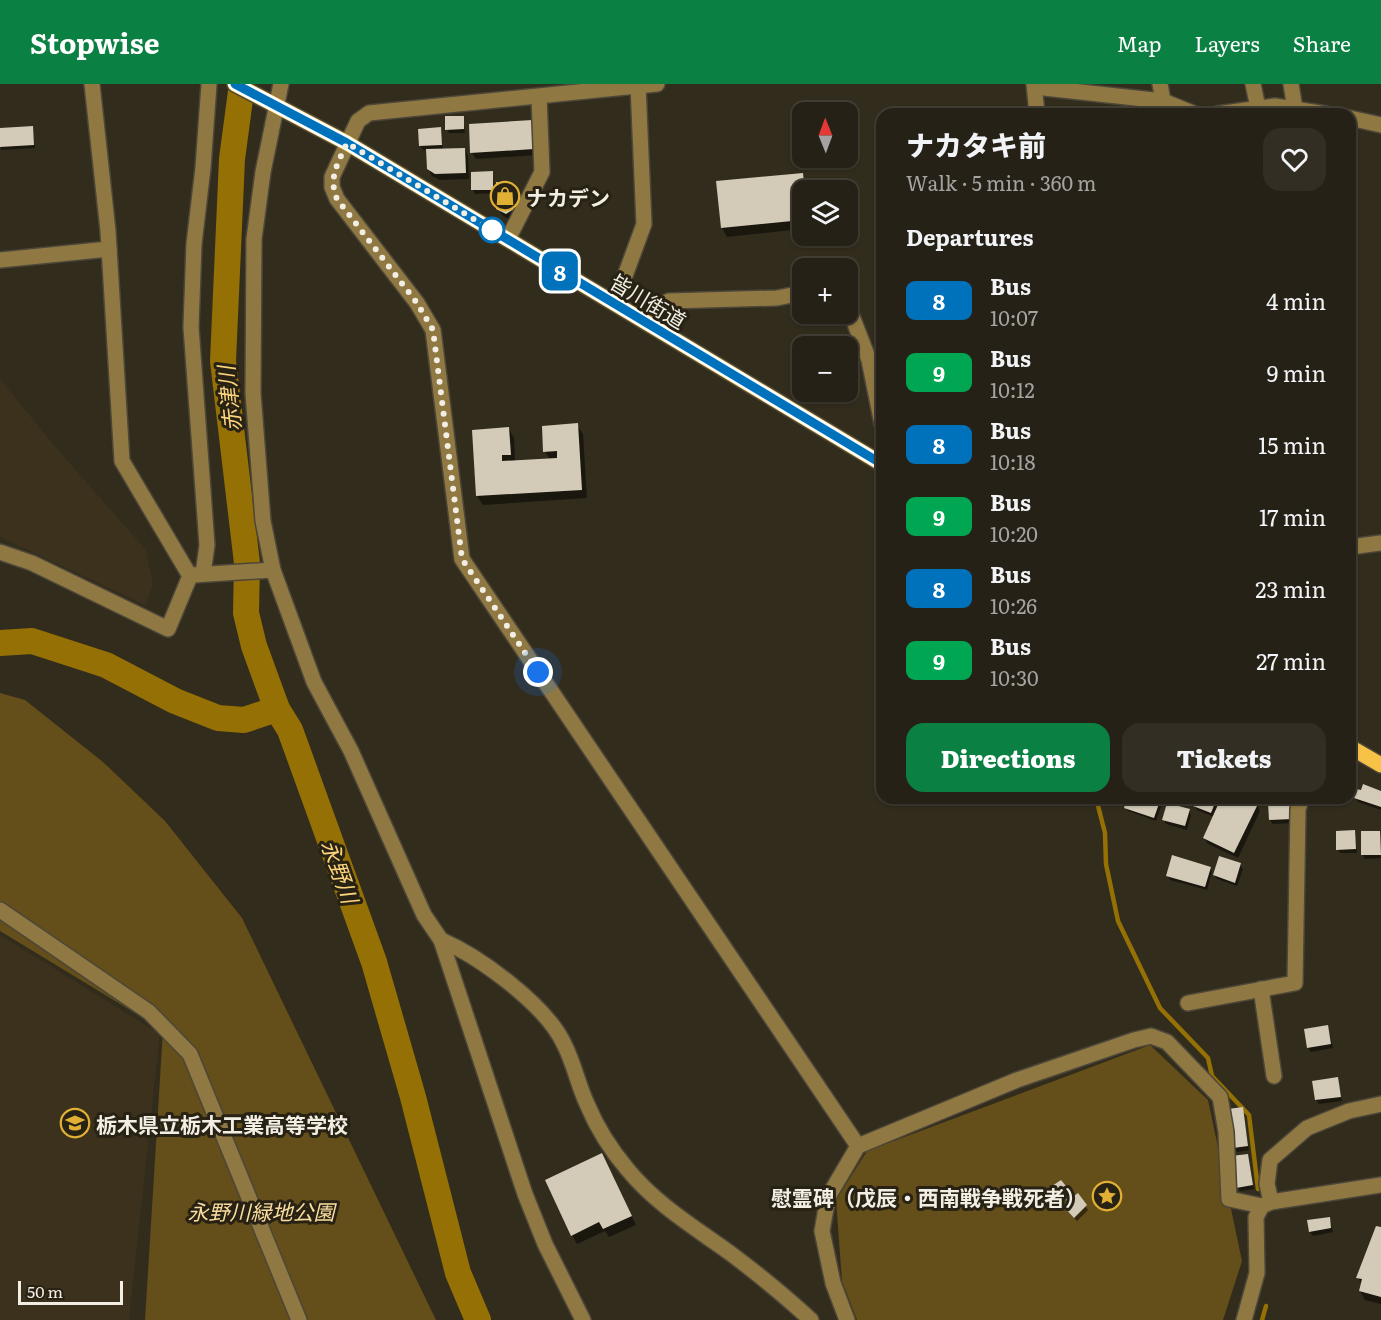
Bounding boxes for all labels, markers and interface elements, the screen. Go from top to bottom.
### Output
text: Stopwise [30,21,160,63]
text: Map [1117,27,1162,58]
text: Layers [1195,27,1260,58]
text: Share [1293,27,1351,58]
north arrow [792,102,858,168]
map controls [792,102,858,402]
text: ナカタキ前 [906,123,1046,165]
button: heart [1263,128,1326,191]
text: Walk · 5 min · 360 m [906,167,1097,197]
shop icon: ナカデン [489,180,521,212]
button: layers [792,180,858,246]
place label: ナカデン [526,181,610,212]
unlabelled marker [479,217,505,243]
text: Departures [906,220,1033,253]
line badge: 8 [540,252,580,291]
text: 8 [554,256,566,287]
button: + [792,258,858,324]
street label: 皆川街道 [605,265,693,335]
text: Bus [990,269,1031,302]
text: 4 min [1266,284,1326,317]
text: 8 [933,285,945,316]
text: 10:07 [990,302,1038,332]
button: − [792,336,858,402]
text: Bus [990,341,1031,374]
text: 9 min [1267,356,1326,389]
text: 9 [933,357,945,388]
water label: 赤津川 [208,362,248,434]
text: 10:12 [990,374,1035,404]
text: Bus [990,413,1031,446]
text: 15 min [1258,428,1326,461]
text: 8 [933,429,945,460]
text: 10:18 [990,446,1036,476]
text: Bus [990,485,1031,518]
text: 17 min [1259,500,1326,533]
text: 9 [933,501,945,532]
text: 10:20 [990,518,1038,548]
text: Bus [990,557,1031,590]
text: 23 min [1255,572,1326,605]
text: 8 [933,573,945,604]
text: 10:26 [990,590,1037,620]
text: Bus [990,629,1031,662]
text: 27 min [1256,644,1326,677]
text: 9 [933,645,945,676]
your location [523,657,553,687]
text: 10:30 [990,662,1039,692]
button: Directions [906,723,1110,792]
button: Tickets [1122,723,1326,792]
water label: 永野川 [314,834,368,910]
school or university icon: 栃木県立栃木工業高等学校 [59,1107,91,1139]
place label: 栃木県立栃木工業高等学校 [96,1108,348,1139]
place icon: 慰霊碑（戊辰・西南戦争戦死者） [1091,1180,1123,1212]
place label: 慰霊碑（戊辰・西南戦争戦死者） [771,1181,1086,1212]
park label: 永野川緑地公園 [188,1195,337,1226]
scale bar [18,1278,123,1306]
text: 50 m [27,1279,63,1303]

